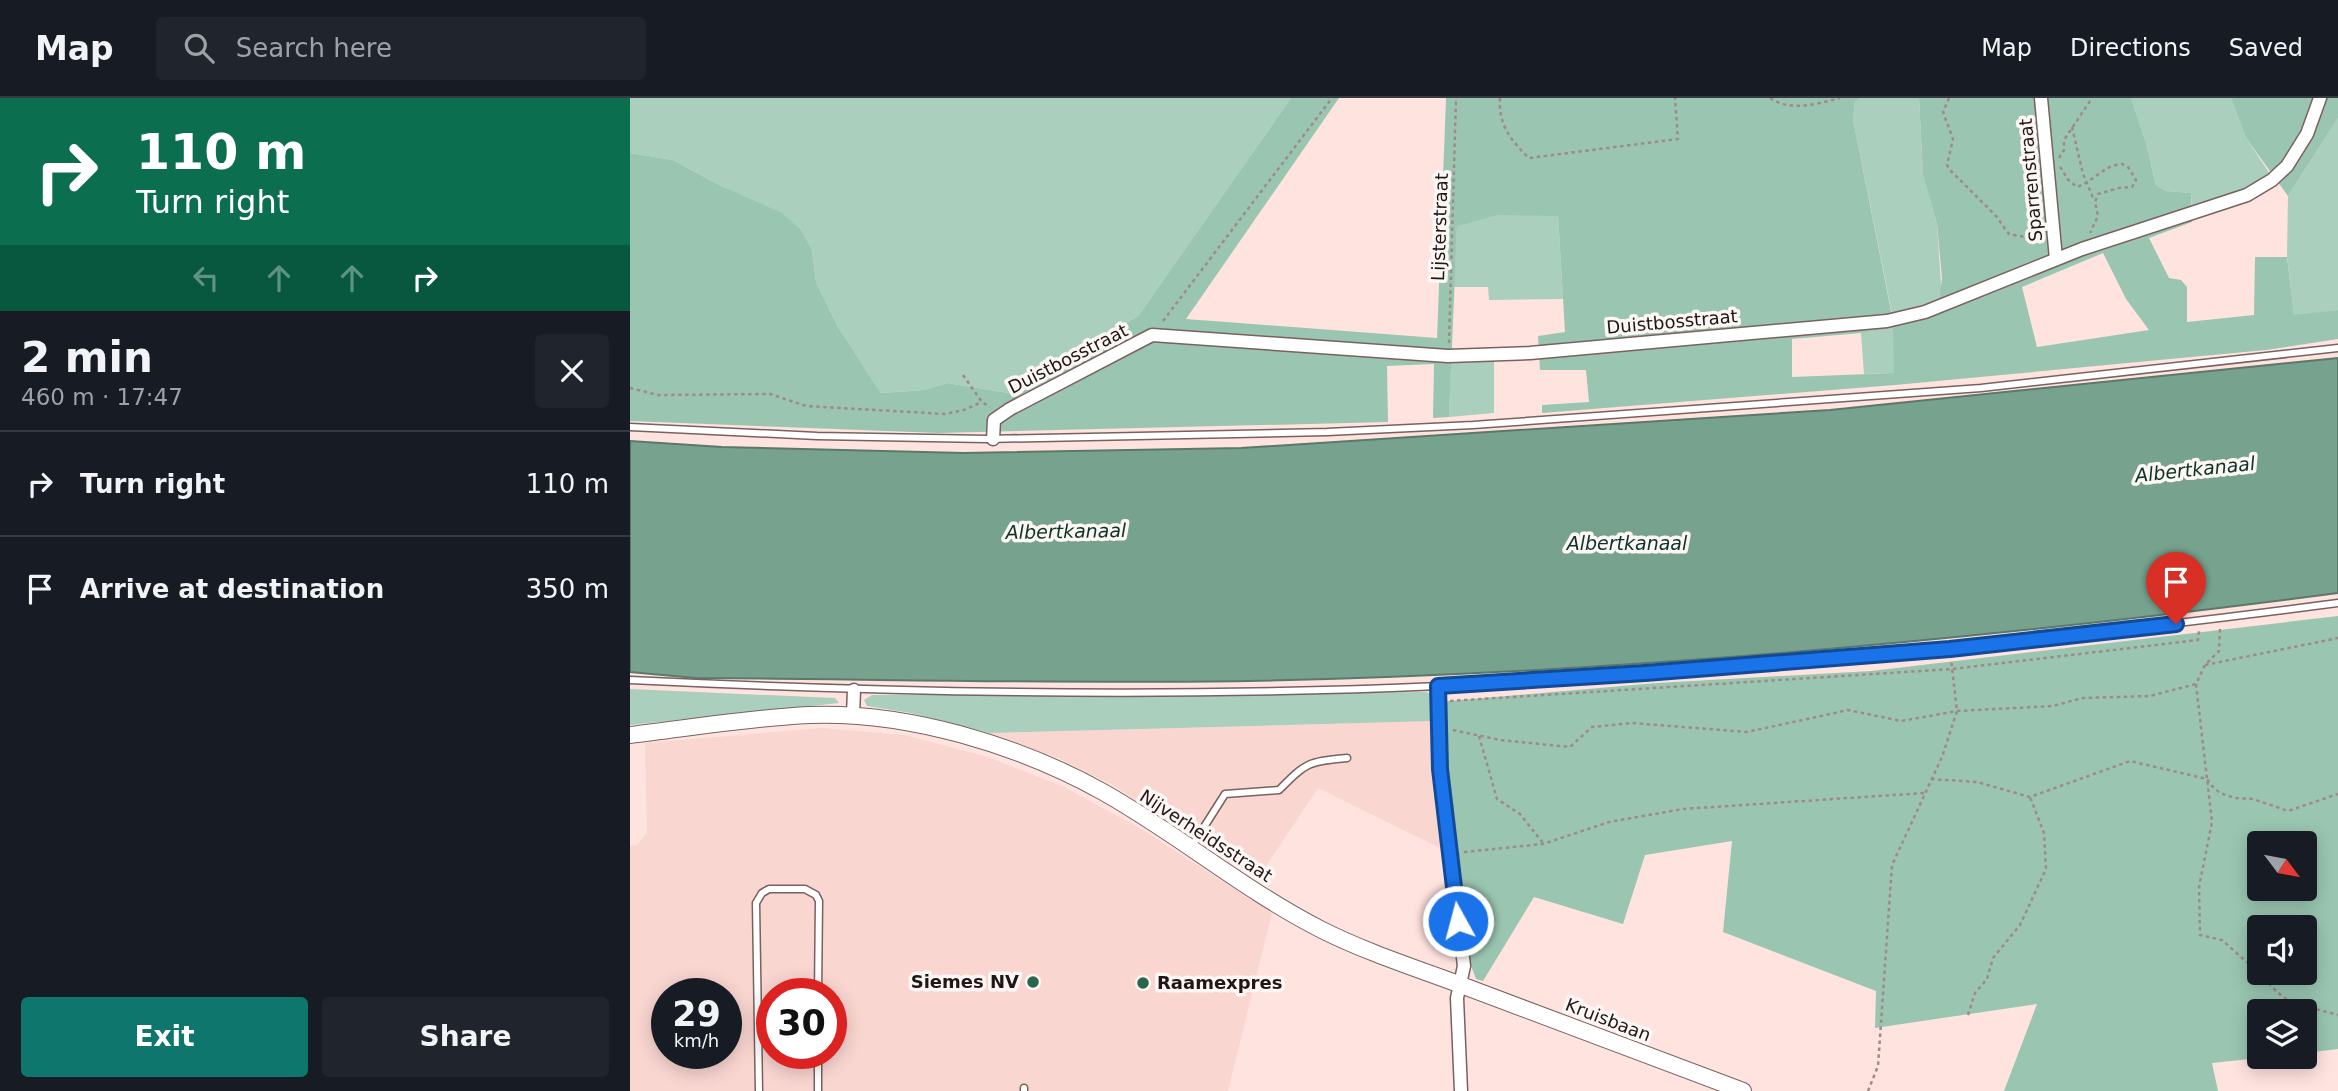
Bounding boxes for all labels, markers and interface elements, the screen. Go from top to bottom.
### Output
search box [156,17,646,80]
text: Map [35,29,114,68]
icon: search [180,29,218,67]
text: Search here [236,33,392,63]
text: Map [1981,34,2032,62]
text: Directions [2070,34,2191,62]
text: Saved [2229,34,2303,62]
street label: Sparrenstraat [2015,118,2046,242]
text: 110 m [136,124,306,181]
icon: right [21,126,112,217]
street label: Lijsterstraat [1427,173,1452,281]
text: Turn right [136,183,289,221]
icon: left [187,259,225,297]
icon: ahead [260,259,298,297]
icon: ahead [333,259,371,297]
icon: right [406,259,444,297]
street label: Duistbosstraat [1606,305,1738,338]
street label: Duistbosstraat [1004,319,1131,398]
text: 2 min [21,333,153,382]
button: close [535,334,609,408]
text: 460 m · 17:47 [21,384,183,410]
water label: Albertkanaal [2132,452,2257,486]
icon: right [21,465,59,503]
text: Turn right [80,469,225,499]
text: 110 m [526,469,609,499]
water label: Albertkanaal [1004,519,1127,543]
water label: Albertkanaal [1565,532,1688,554]
pin [2146,552,2206,624]
icon: arrive [2157,563,2195,601]
icon: arrive [21,570,59,608]
text: Arrive at destination [80,574,384,604]
text: 350 m [526,574,609,604]
street label: Nijverheidsstraat [1136,785,1276,886]
north arrow [2247,831,2317,901]
map controls [2247,831,2317,1069]
position arrow [1421,884,1495,958]
button: sound [2247,915,2317,985]
place label: Siemes NV [911,971,1019,992]
place label: Raamexpres [1157,972,1282,993]
marker: Siemes NV [1025,974,1041,990]
marker: Raamexpres [1135,975,1151,991]
speed limit sign: 30 [756,978,847,1069]
text: 29 [672,994,721,1034]
street label: Kruisbaan [1562,994,1654,1045]
button: Exit [21,997,308,1077]
button: Share [322,997,609,1077]
button: layers [2247,999,2317,1069]
text: km/h [674,1030,719,1051]

